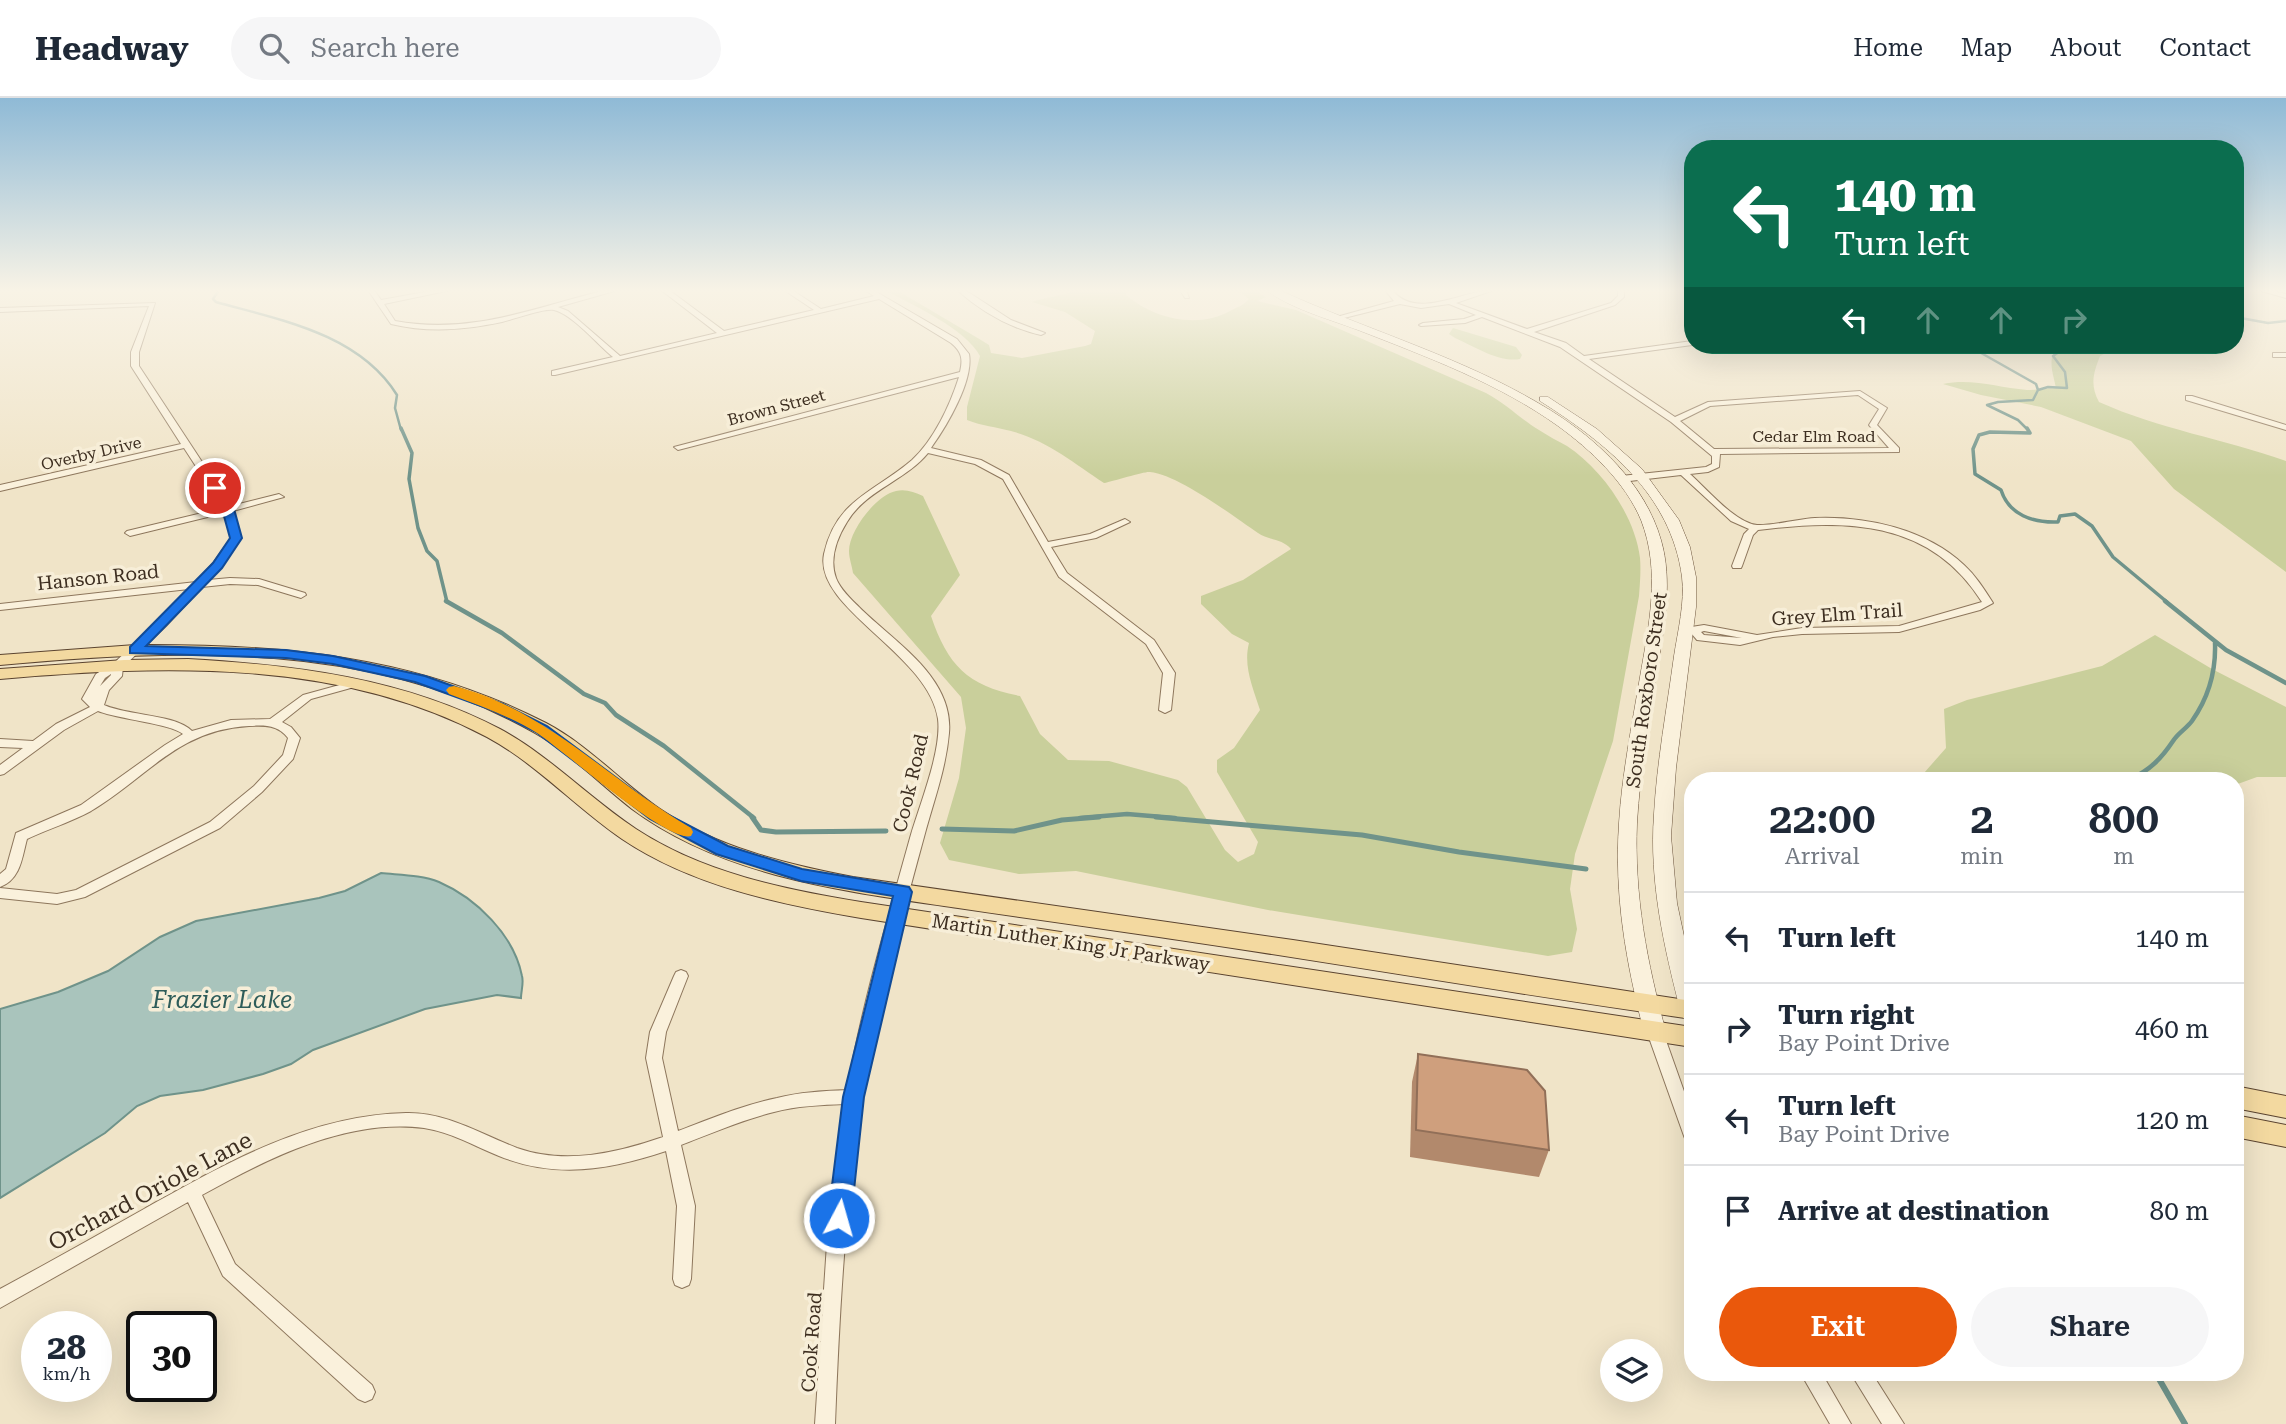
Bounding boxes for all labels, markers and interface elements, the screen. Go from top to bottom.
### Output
search box [231,17,721,80]
text: Headway [35,29,189,68]
icon: search [255,29,293,67]
text: Search here [311,33,460,63]
text: Home [1853,34,1923,62]
text: Map [1961,34,2012,62]
text: About [2050,34,2121,62]
text: Contact [2159,34,2251,62]
text: 140 m [1834,166,1976,223]
icon: left [1719,168,1810,259]
text: Turn left [1834,225,1969,263]
icon: left [1836,301,1874,339]
icon: ahead [1909,301,1947,339]
icon: ahead [1982,301,2020,339]
icon: right [2055,301,2093,339]
street label: Brown Street [725,385,827,430]
street label: Cedar Elm Road [1752,427,1876,446]
street label: Overby Drive [39,433,143,474]
pin [185,458,245,518]
icon: arrive [196,469,234,507]
street label: Hanson Road [36,560,160,595]
street label: South Roxboro Street [1621,591,1672,789]
street label: Grey Elm Trail [1771,598,1903,631]
street label: Cook Road [888,732,933,835]
text: 22:00 [1769,794,1875,843]
text: 2 [1970,794,1994,843]
text: 800 [2088,794,2159,843]
text: Arrival [1785,843,1860,870]
text: min [1960,843,2004,870]
text: m [2113,843,2134,870]
street label: Martin Luther King Jr Parkway [930,909,1212,976]
icon: left [1719,919,1757,957]
text: Turn left [1778,923,1896,953]
text: 140 m [2135,923,2209,953]
water label: Frazier Lake [151,986,292,1014]
text: Turn right [1778,1000,1914,1030]
icon: right [1719,1010,1757,1048]
text: 460 m [2135,1014,2209,1044]
text: Bay Point Drive [1778,1030,1950,1057]
text: Turn left [1778,1091,1896,1121]
icon: left [1719,1101,1757,1139]
text: 120 m [2135,1105,2209,1135]
text: Bay Point Drive [1778,1121,1950,1148]
street label: Orchard Oriole Lane [44,1126,257,1257]
position arrow [802,1181,876,1255]
icon: arrive [1719,1192,1757,1230]
text: Arrive at destination [1778,1196,2049,1226]
text: 80 m [2150,1196,2209,1226]
button: Exit [1719,1287,1957,1367]
button: Share [1971,1287,2209,1367]
street label: Cook Road [797,1291,826,1393]
speed limit sign: 30 [126,1311,217,1402]
text: 28 [47,1327,86,1368]
map controls [1600,1339,1663,1402]
button: layers [1600,1339,1663,1402]
text: km/h [42,1363,91,1384]

